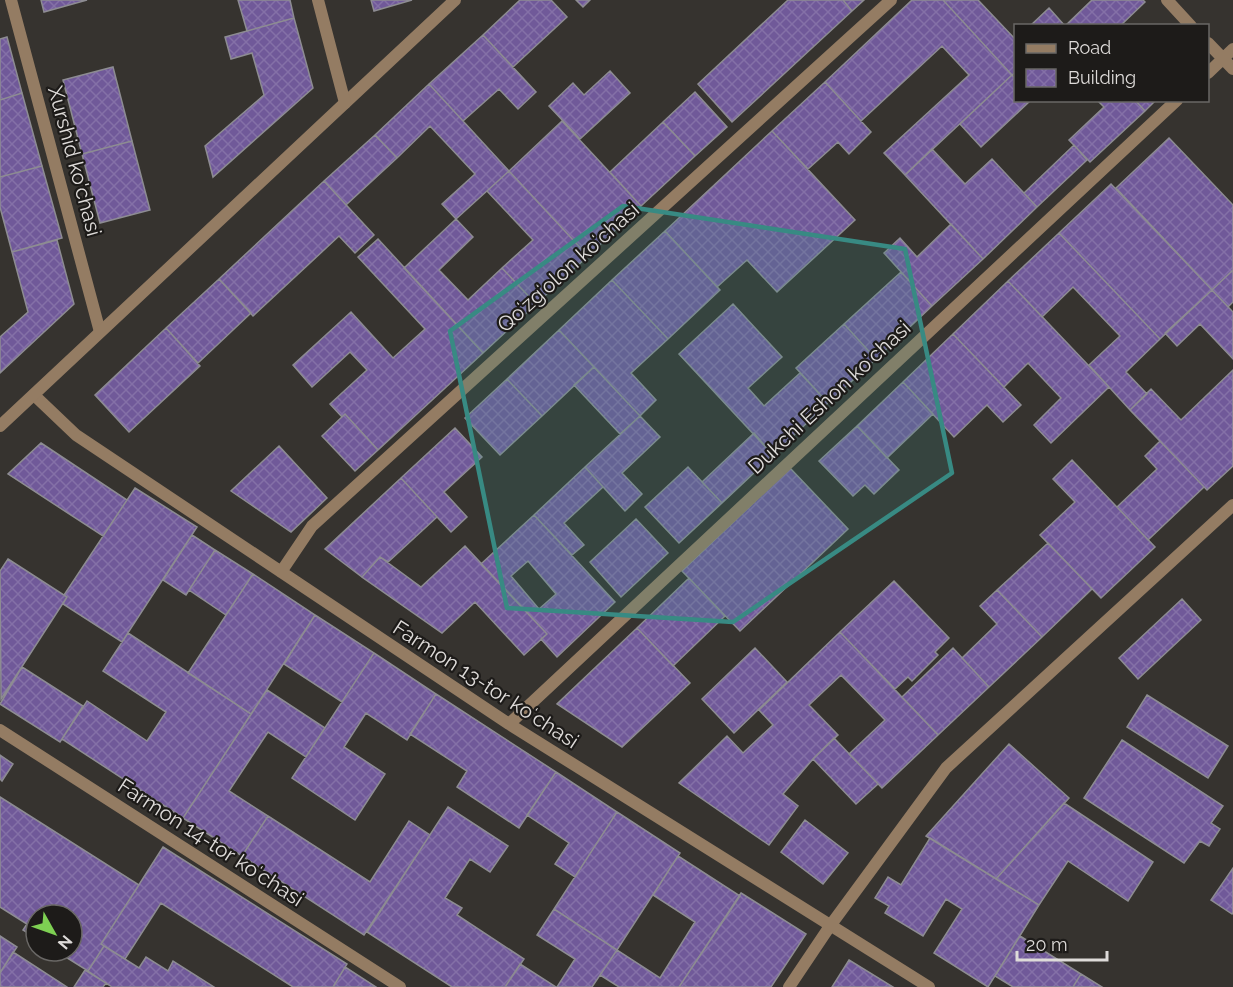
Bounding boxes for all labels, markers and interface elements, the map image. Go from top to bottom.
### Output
legend [1014,24,1209,102]
text: Road [1068,37,1111,58]
text: Building [1068,67,1136,88]
street label: Xurshid ko'chasi [43,83,107,239]
street label: Qoʻzgʻolon koʻchasi [492,197,644,337]
street label: Dukchi Eshon koʻchasi [743,315,915,479]
street label: Farmon 13-tor koʻchasi [389,615,583,753]
street label: Farmon 14-tor koʻchasi [113,773,309,911]
north arrow [24,903,84,963]
scale bar [1017,924,1107,962]
text: N [54,932,76,953]
text: 20 m [1026,934,1068,955]

